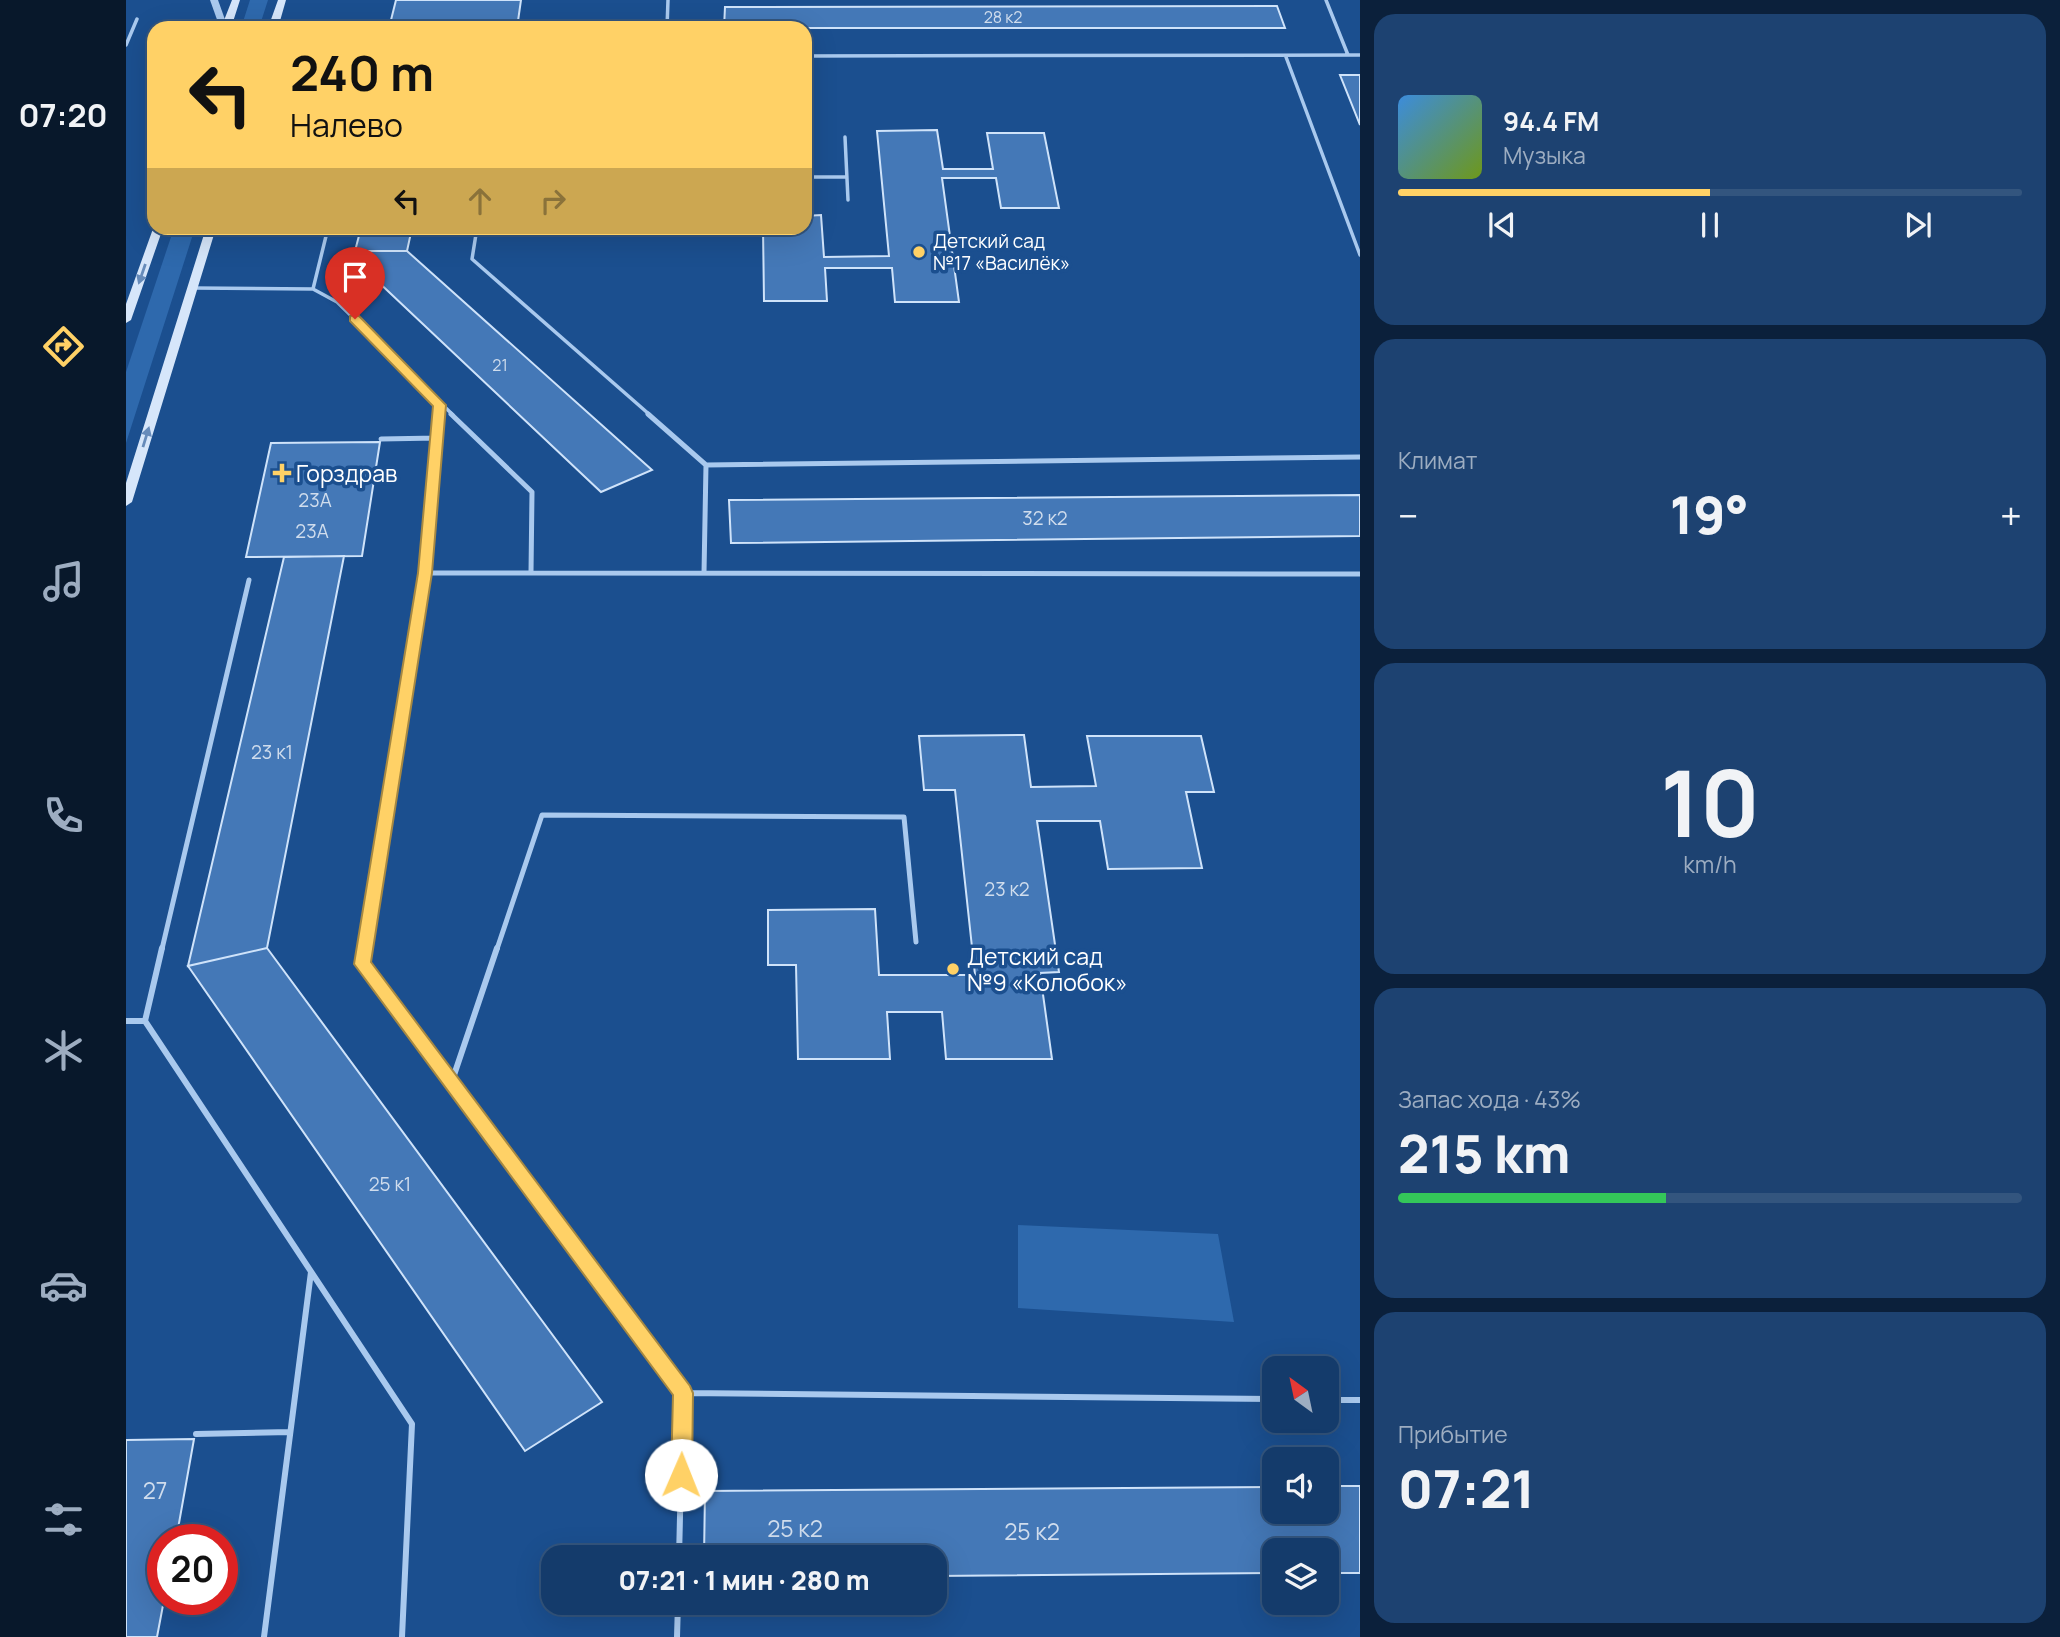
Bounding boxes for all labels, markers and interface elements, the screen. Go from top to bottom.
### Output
house number: 28 к2 [984,6,1022,28]
text: 240 m [290,39,434,106]
icon: left [175,49,266,140]
text: 07:20 [18,93,108,137]
text: Налево [290,103,403,147]
text: 94.4 FM [1503,103,1599,139]
text: Музыка [1503,139,1586,171]
icon: left [388,182,426,220]
icon: ahead [461,182,499,220]
icon: right [534,182,572,220]
icon: previous [1483,206,1521,244]
icon: pause [1691,206,1729,244]
icon: next [1899,206,1937,244]
place label: Детский сад №17 «Василёк» [933,228,1070,276]
marker: Детский сад №17 «Василёк» [911,244,927,260]
pin [325,247,385,319]
icon: arrive [336,258,374,296]
one-way arrow [136,263,147,284]
icon: directions [39,322,88,371]
house number: 21 [492,354,508,376]
one-way arrow [142,426,152,447]
text: Климат [1398,444,1477,476]
place label: Горздрав [296,457,397,489]
marker: Горздрав [274,465,290,481]
text: 19° [1670,479,1749,550]
house number: 23А [298,487,332,513]
text: − [1398,489,1419,541]
text: + [2000,489,2022,541]
house number: 32 к2 [1022,505,1068,531]
house number: 23А [295,518,329,544]
icon: music [39,557,88,606]
house number: 23 к1 [251,739,293,765]
text: 10 [1660,740,1760,864]
icon: phone [39,791,88,840]
text: km/h [1683,848,1737,880]
house number: 23 к2 [984,876,1030,902]
place label: Детский сад №9 «Колобок» [967,940,1128,998]
marker: Детский сад №9 «Колобок» [945,961,961,977]
icon: climate [39,1026,88,1075]
text: Запас хода · 43% [1398,1083,1581,1115]
text: 215 km [1398,1118,1570,1189]
house number: 25 к1 [369,1171,411,1197]
icon: car [39,1261,88,1310]
north arrow [1262,1356,1339,1433]
map controls [1262,1356,1339,1615]
text: Прибытие [1398,1418,1508,1450]
position arrow [644,1438,718,1512]
button: sound [1262,1447,1339,1524]
text: 07:21 [1398,1453,1535,1524]
house number: 27 [143,1474,167,1506]
icon: filters [39,1495,88,1544]
house number: 25 к2 [767,1512,823,1544]
house number: 25 к2 [1004,1515,1060,1547]
speed limit sign: 20 [147,1524,238,1615]
button: layers [1262,1538,1339,1615]
text: 07:21 · 1 мин · 280 m [619,1562,869,1598]

